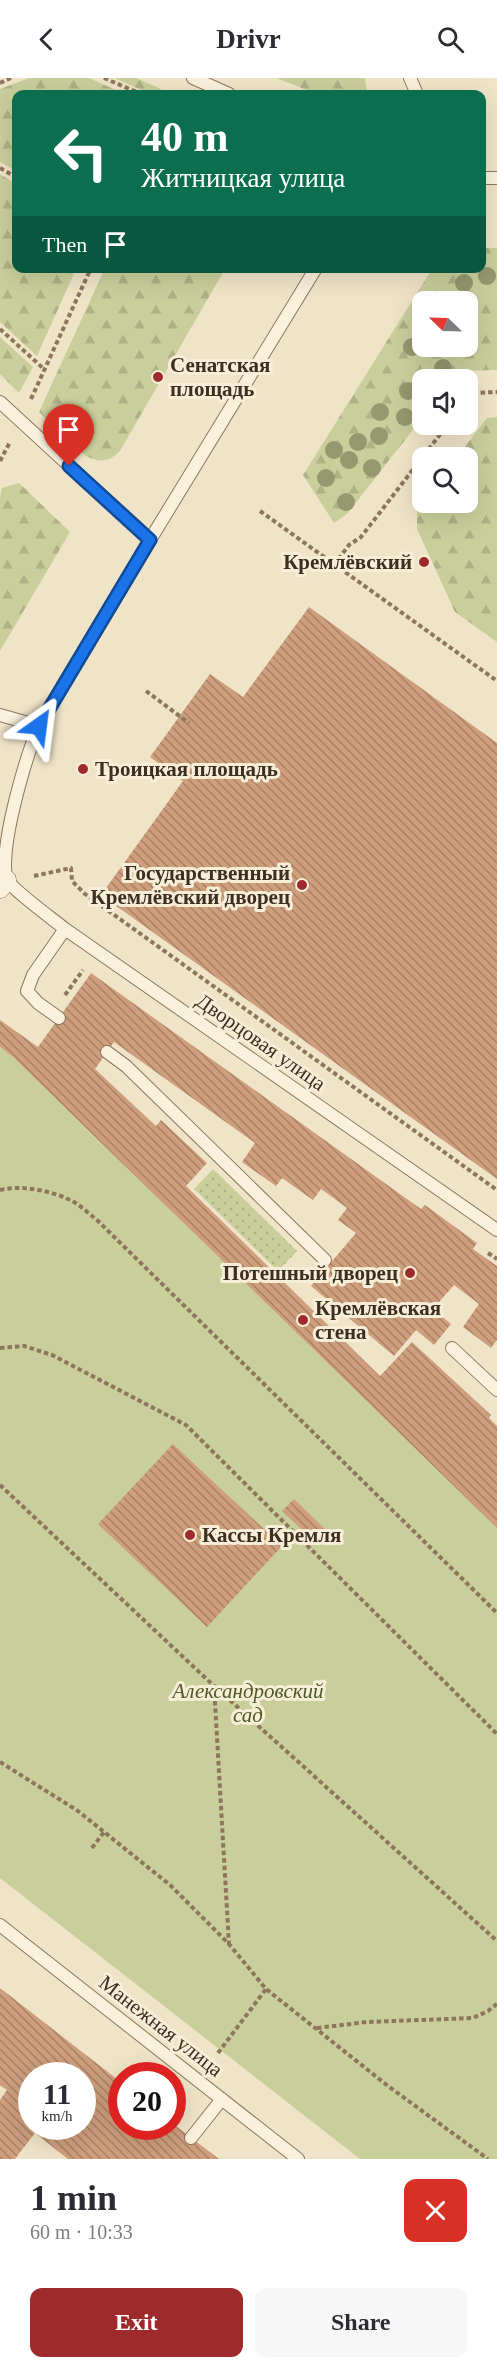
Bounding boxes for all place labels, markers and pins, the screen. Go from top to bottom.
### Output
place label: Сенатская площадь [170,353,270,401]
marker: Сенатская площадь [151,370,165,384]
pin [43,404,94,466]
place label: Кремлёвский [283,550,412,574]
marker: Кремлёвский [417,555,431,569]
place label: Троицкая площадь [95,757,278,781]
marker: Троицкая площадь [76,762,90,776]
place label: Государственный Кремлёвский дворец [90,861,290,909]
marker: Государственный Кремлёвский дворец [295,878,309,892]
place label: Потешный дворец [223,1261,398,1285]
marker: Потешный дворец [403,1266,417,1280]
place label: Кремлёвская стена [315,1296,441,1344]
marker: Кремлёвская стена [296,1313,310,1327]
place label: Кассы Кремля [202,1523,341,1547]
marker: Кассы Кремля [183,1528,197,1542]

